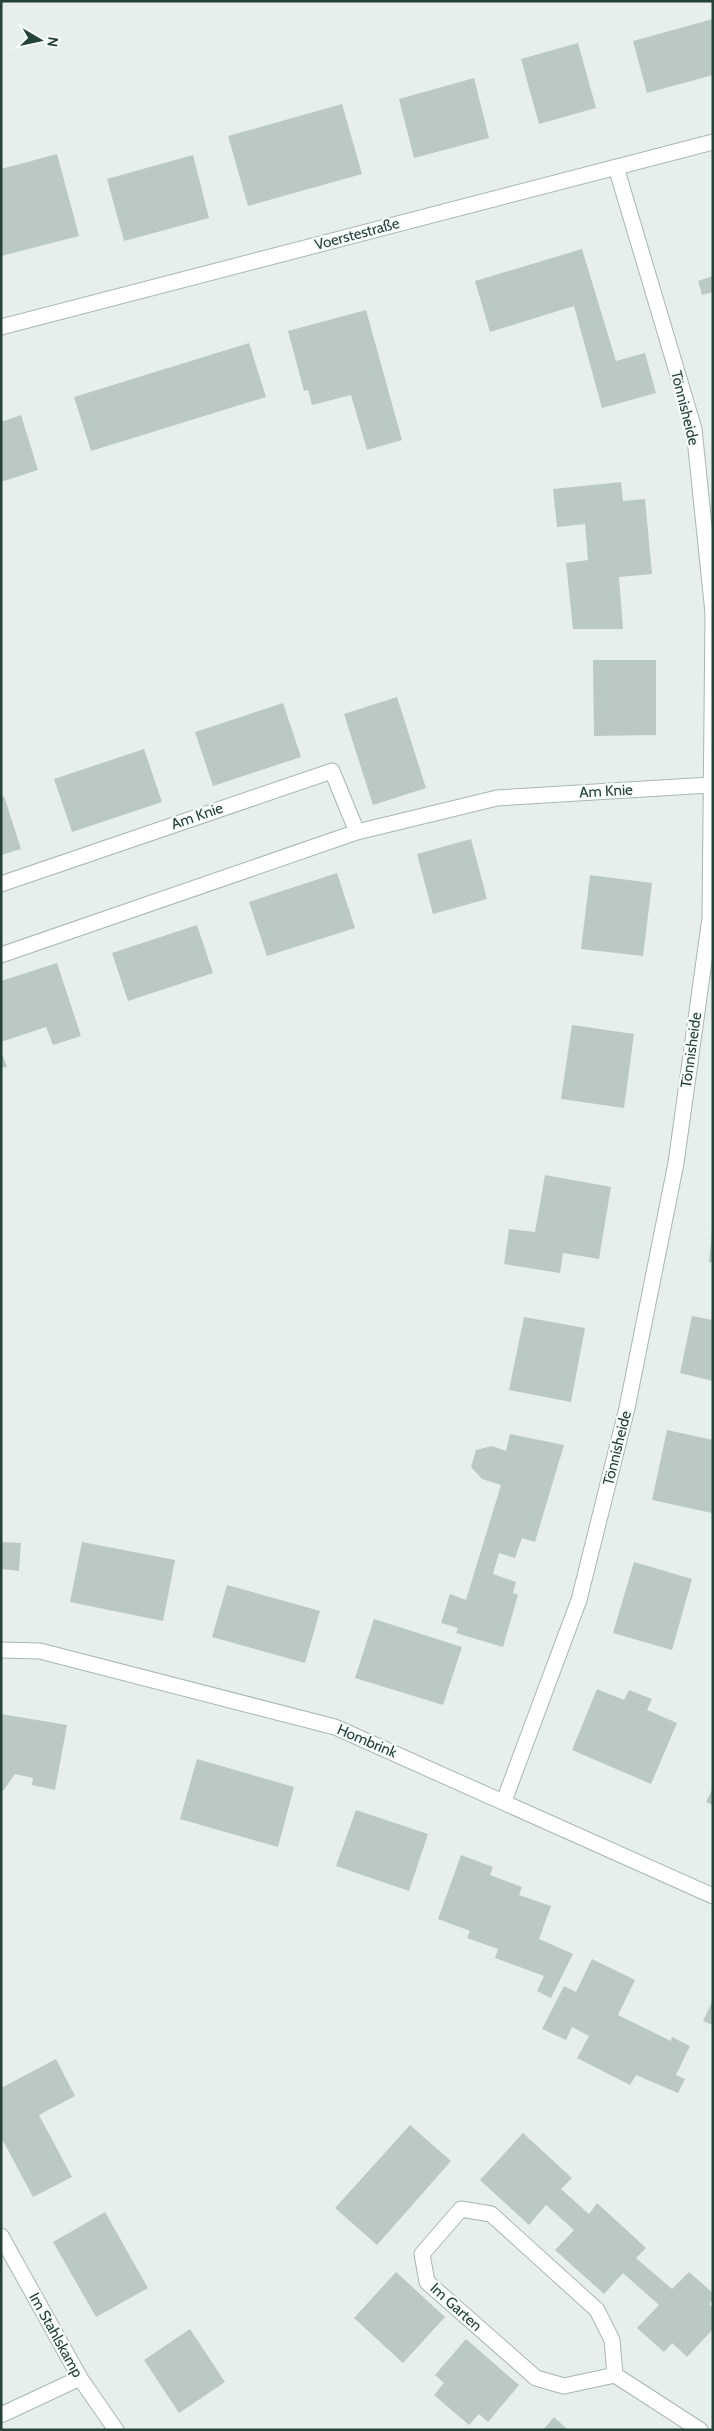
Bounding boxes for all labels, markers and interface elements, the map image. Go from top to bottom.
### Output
north arrow [15,15,65,65]
text: N [43,36,63,48]
street label: Voerstestraße [313,214,402,254]
street label: Tönnisheide [667,369,703,447]
street label: Am Knie [579,781,634,801]
street label: Am Knie [169,799,226,833]
street label: Tönnisheide [677,1011,705,1089]
street label: Tönnisheide [599,1409,635,1487]
street label: Hombrink [334,1720,400,1762]
street label: Im Garten [426,2279,486,2335]
street label: Im Stahlskamp [25,2289,87,2381]

